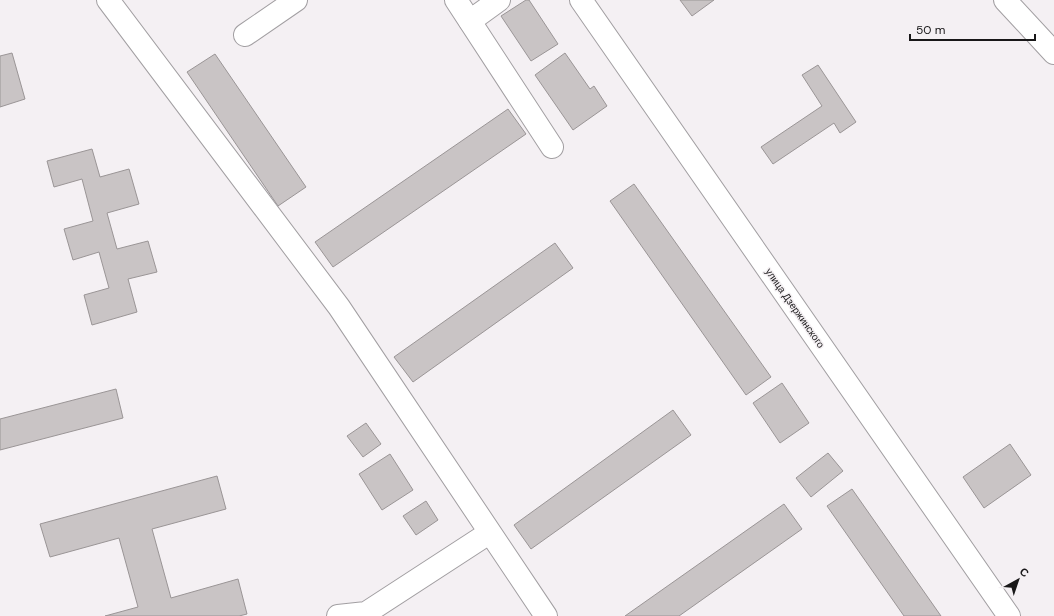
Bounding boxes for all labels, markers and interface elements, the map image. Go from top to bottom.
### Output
scale bar [910,16,1035,42]
text: 50 m [916,22,945,38]
street label: улица Дзержинского [763,265,828,351]
north arrow [998,560,1038,600]
text: С [1017,564,1032,580]

